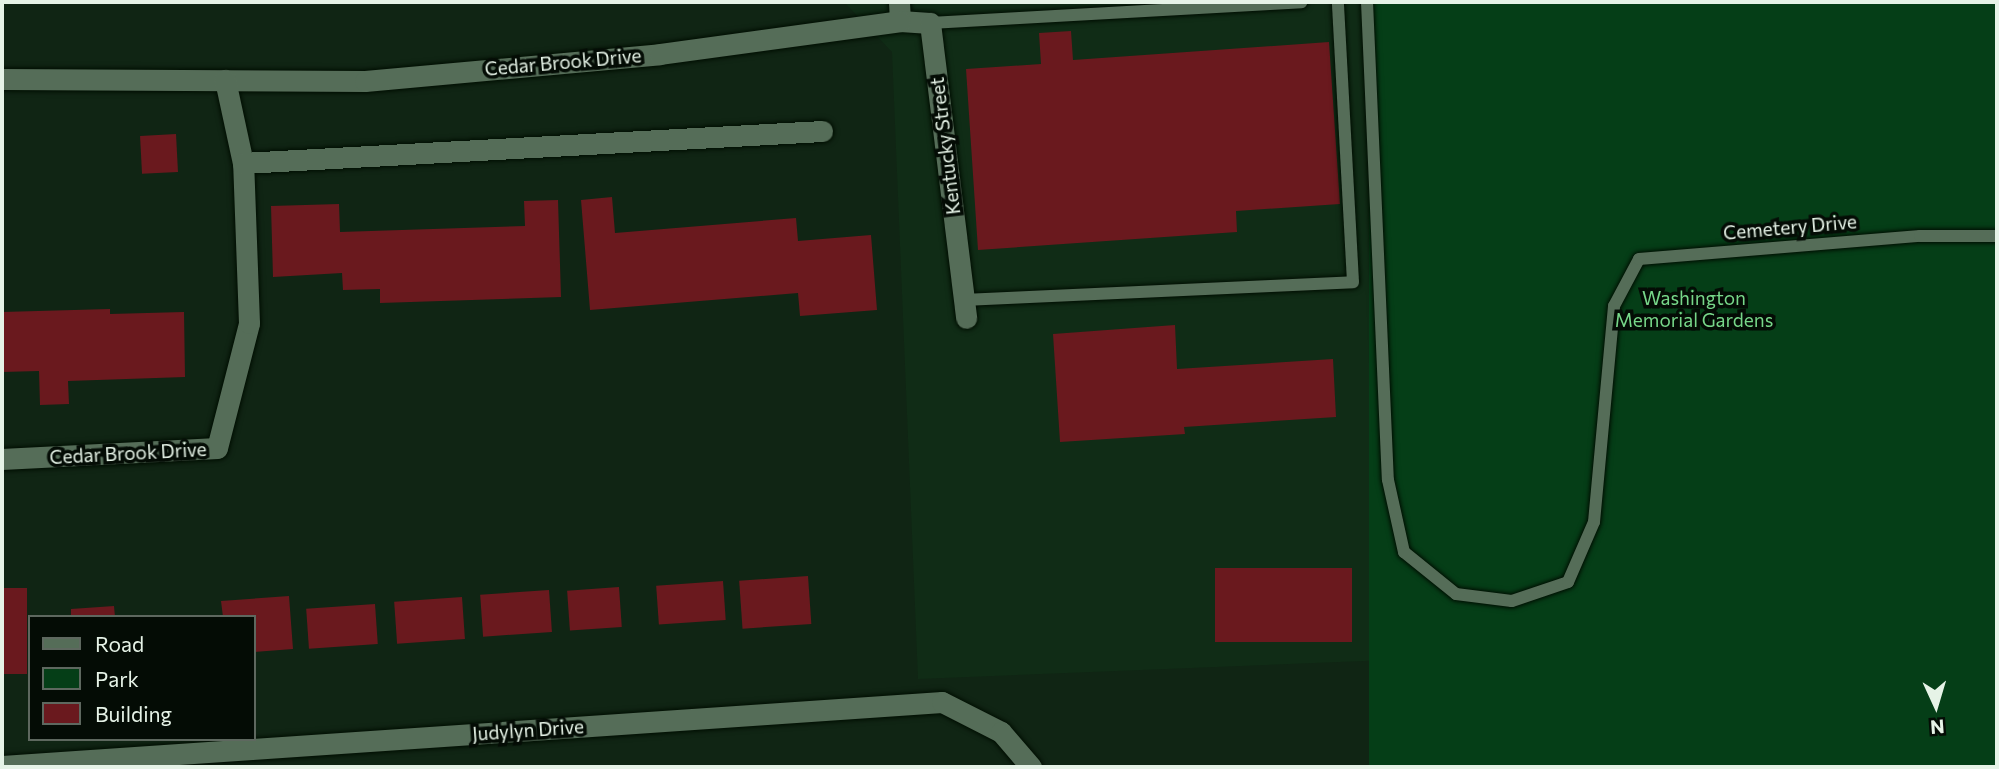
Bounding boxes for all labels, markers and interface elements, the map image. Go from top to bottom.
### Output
street label: Cedar Brook Drive [484,44,642,80]
street label: Kentucky Street [925,76,965,216]
street label: Cemetery Drive [1722,210,1858,244]
park label: Washington Memorial Gardens [1615,287,1773,331]
street label: Cedar Brook Drive [49,438,207,468]
legend [28,615,256,741]
text: Road [95,631,144,656]
text: Park [95,666,139,691]
north arrow [1901,671,1971,741]
text: Building [95,701,172,726]
street label: Judylyn Drive [471,715,585,745]
text: N [1930,715,1945,739]

